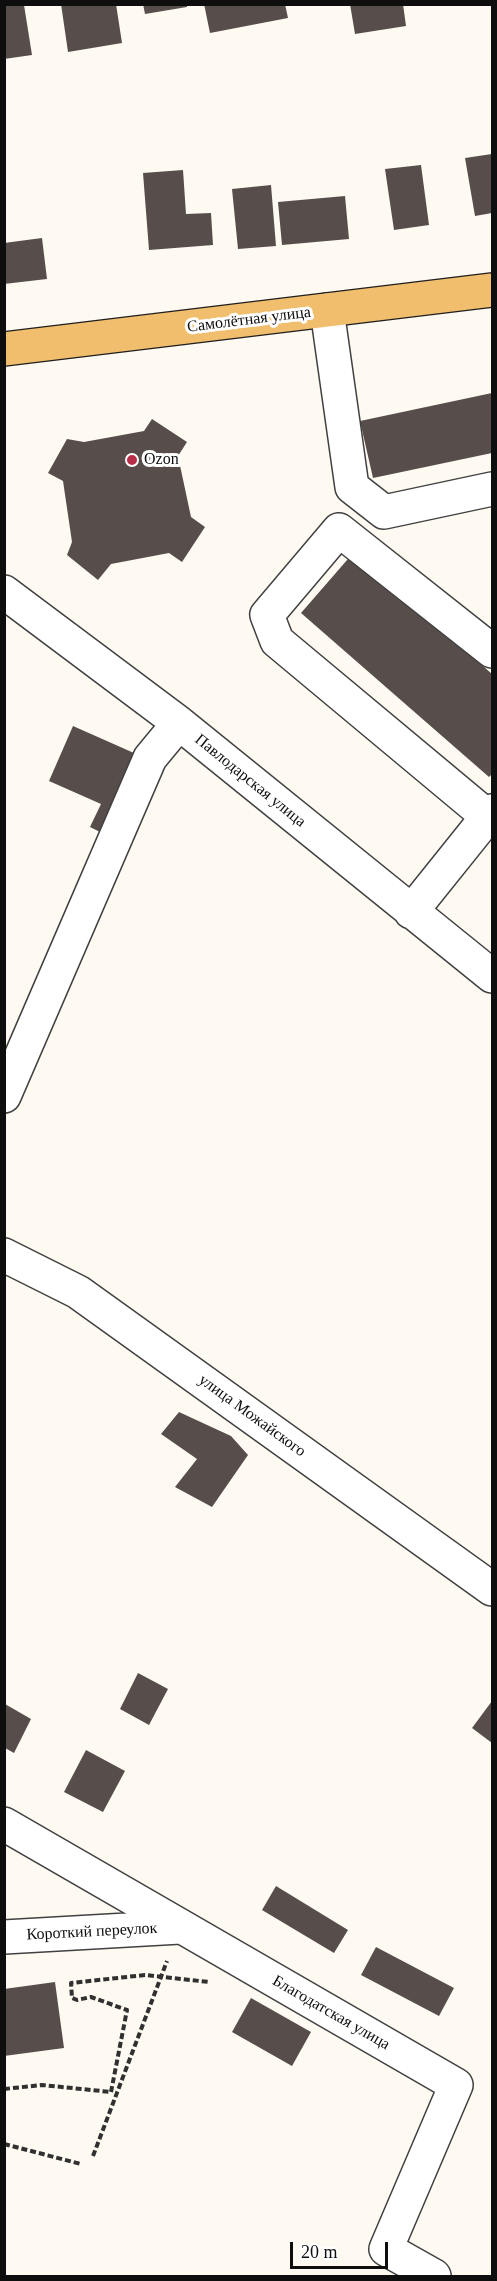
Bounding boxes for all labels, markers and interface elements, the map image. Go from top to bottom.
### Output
street label: Самолётная улица [186,303,312,337]
place label: Ozon [144,450,179,470]
marker: Ozon [125,453,139,467]
street label: Павлодарская улица [191,730,309,832]
street label: улица Можайского [195,1371,309,1461]
street label: Короткий переулок [26,1919,158,1945]
street label: Благодатская улица [269,1972,393,2054]
scale bar [293,2230,390,2268]
text: 20 m [301,2242,338,2262]

